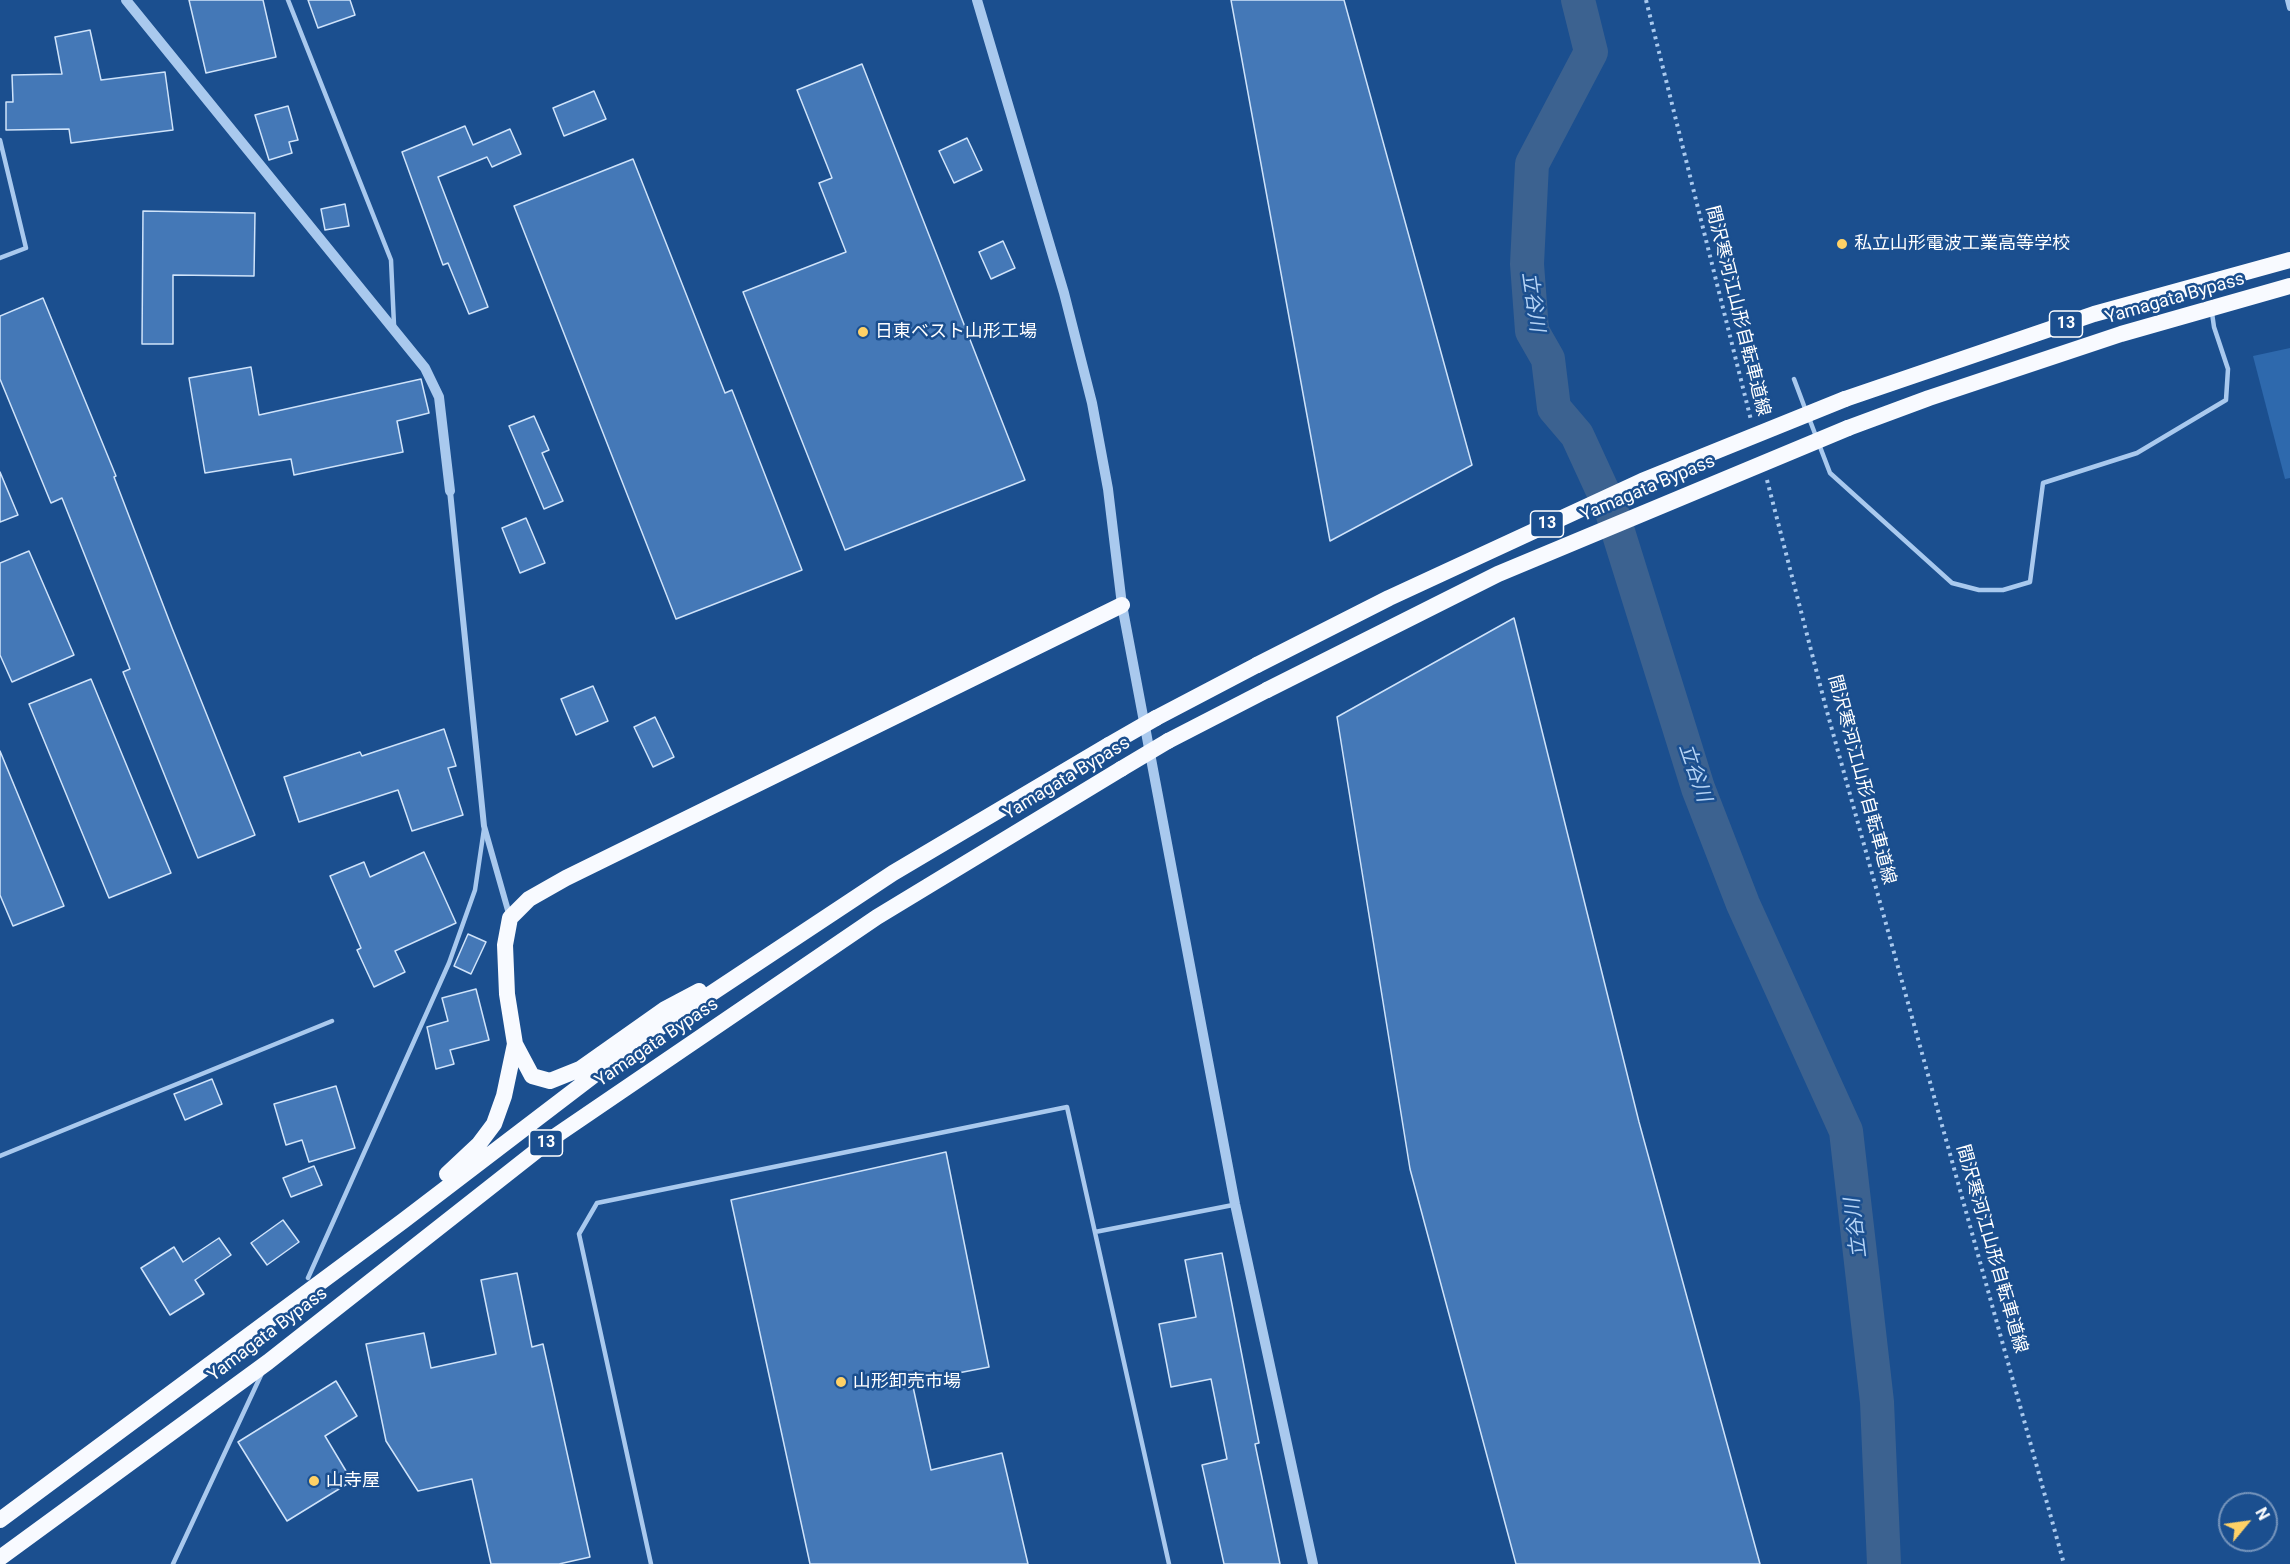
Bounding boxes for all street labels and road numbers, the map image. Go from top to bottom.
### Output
street label: 間沢寒河江山形自転車道線 [1700,204,1774,418]
street label: Yamagata Bypass [2103,269,2247,329]
road number: 13 [2050,311,2082,337]
street label: Yamagata Bypass [1578,451,1718,527]
road number: 13 [1530,511,1564,537]
street label: 間沢寒河江山形自転車道線 [1823,673,1899,887]
street label: Yamagata Bypass [1000,733,1134,825]
street label: Yamagata Bypass [591,994,723,1092]
road number: 13 [530,1130,562,1156]
street label: 間沢寒河江山形自転車道線 [1951,1142,2031,1356]
street label: Yamagata Bypass [204,1283,332,1387]

